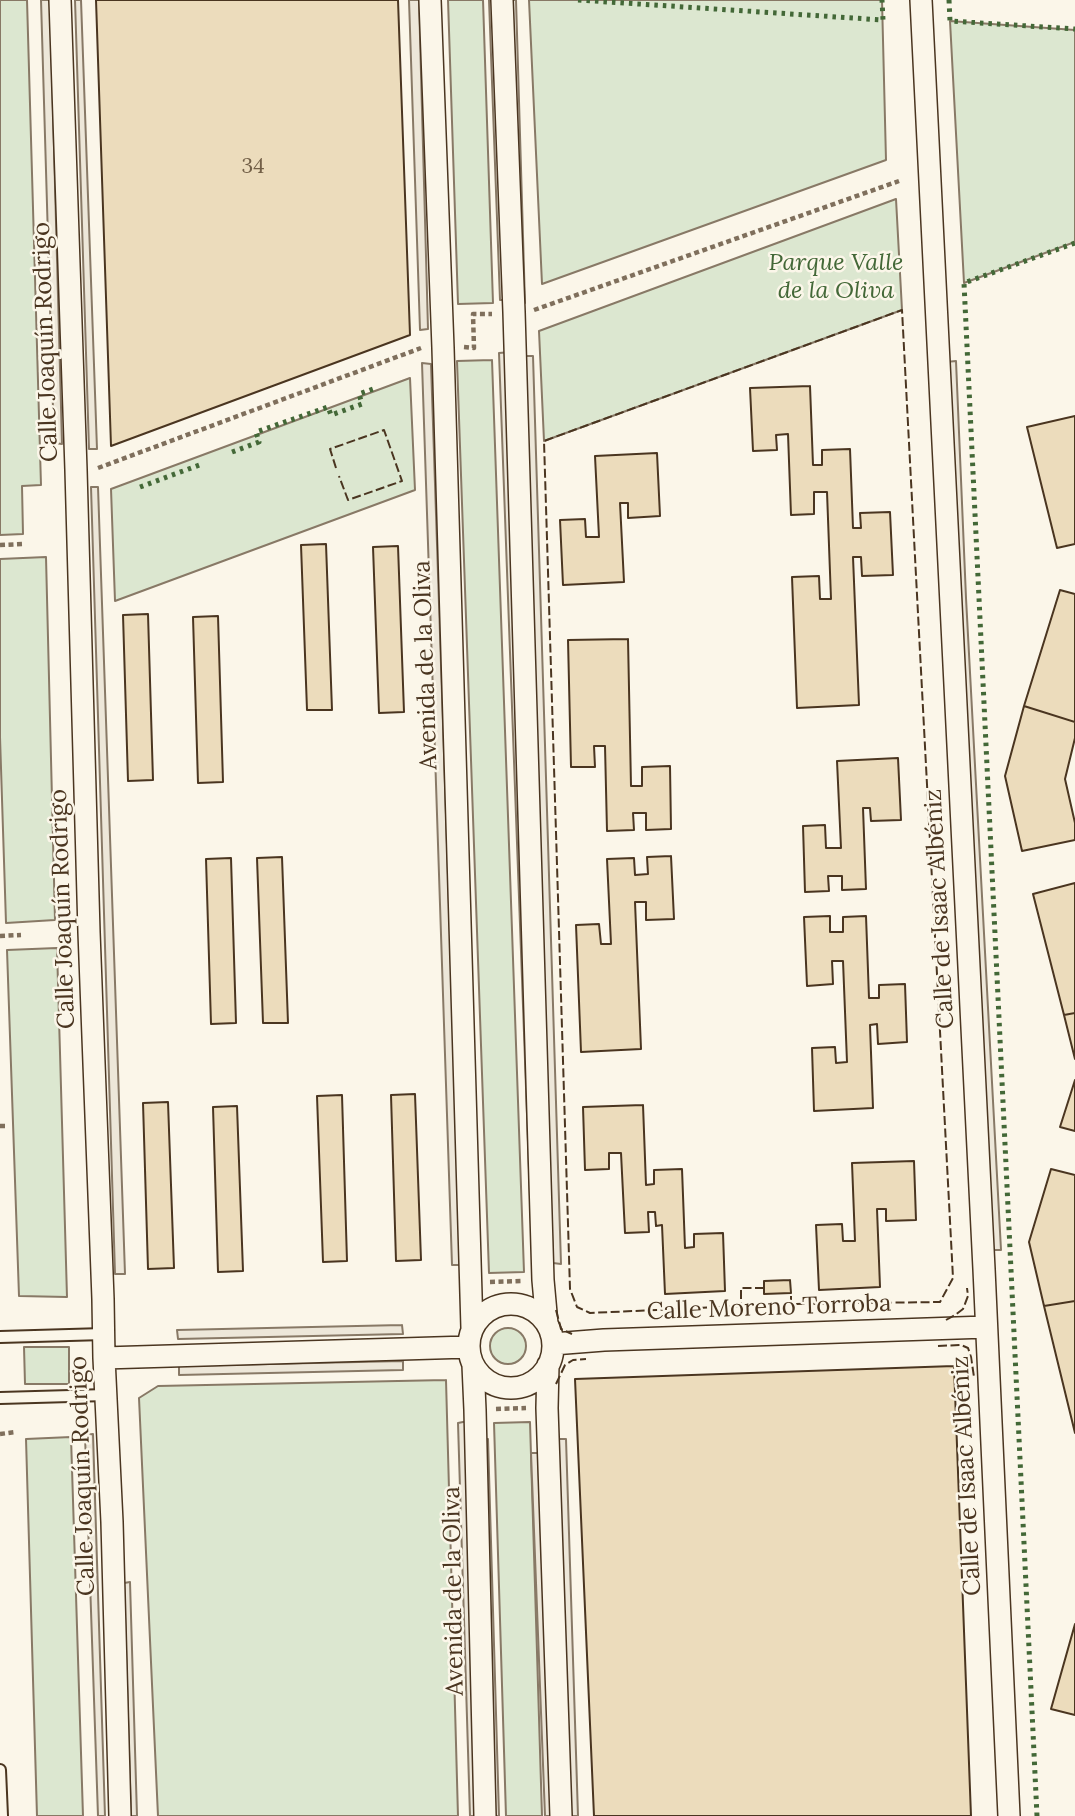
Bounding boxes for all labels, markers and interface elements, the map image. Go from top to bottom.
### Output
house number: 34 [241,154,265,180]
street label: Calle Joaquín Rodrigo [27,222,65,462]
park label: Parque Valle de la Oliva [769,249,903,305]
street label: Avenida de la Oliva [408,560,444,770]
street label: Calle de Isaac Albéniz [919,788,961,1030]
street label: Calle Joaquín Rodrigo [44,789,82,1029]
street label: Calle Moreno Torroba [646,1289,892,1327]
street label: Calle de Isaac Albéniz [946,1355,988,1597]
street label: Calle Joaquín Rodrigo [64,1356,102,1596]
street label: Avenida de la Oliva [438,1486,470,1696]

